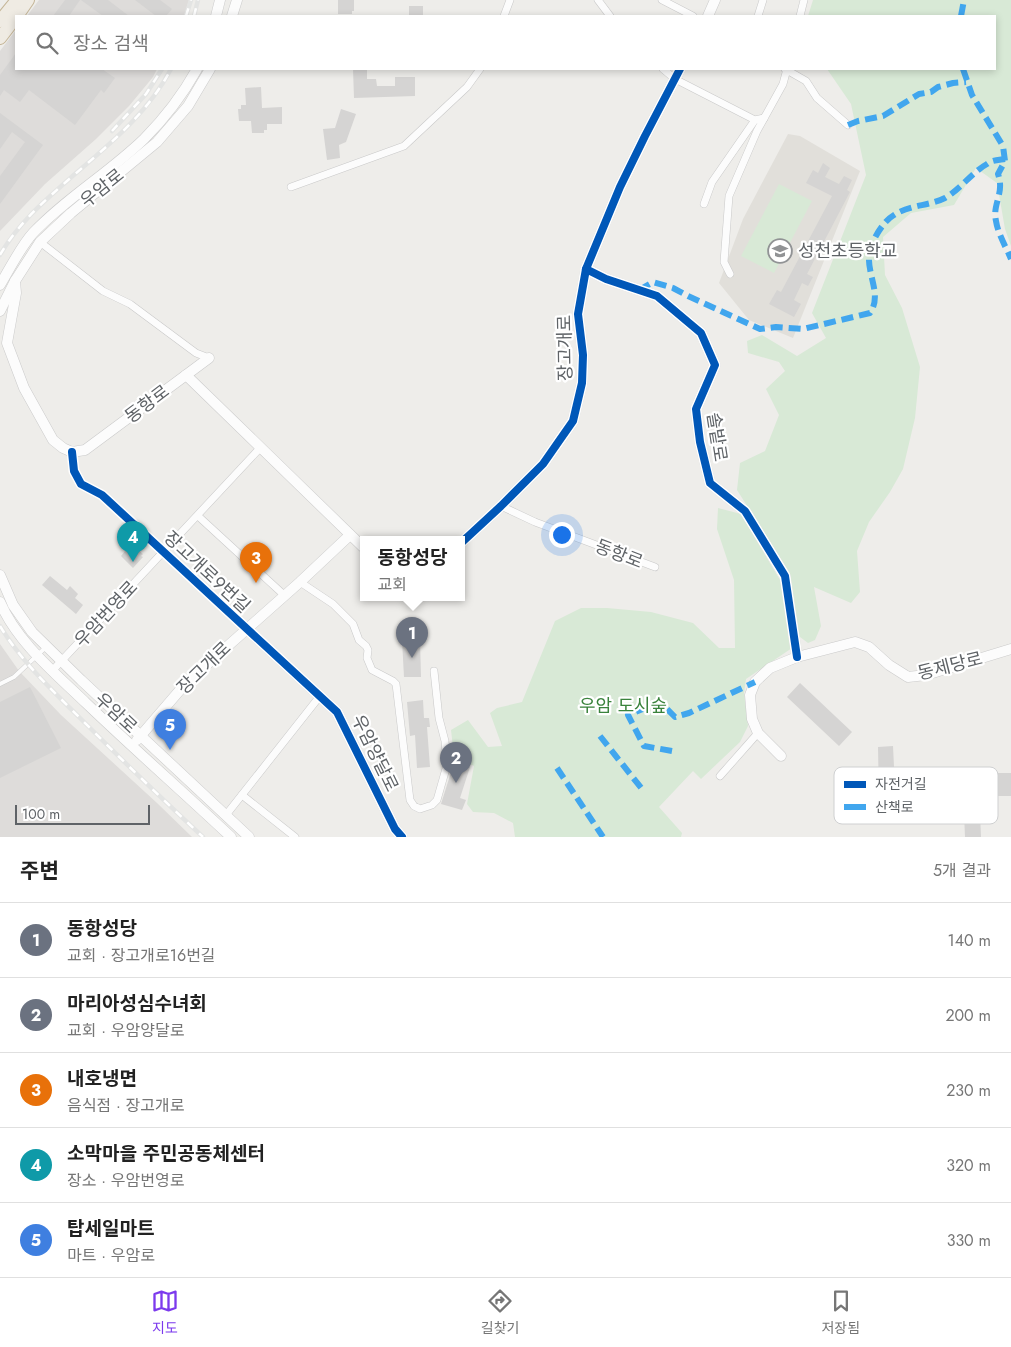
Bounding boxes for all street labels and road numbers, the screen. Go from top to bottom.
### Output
street label: 우암로 [75,162,129,214]
street label: 장고개로 [551,315,579,381]
street label: 동항로 [119,379,175,429]
street label: 솔밭로 [700,410,734,464]
street label: 장고개로9번길 [158,525,256,619]
street label: 동항로 [591,533,647,575]
street label: 우암번영로 [68,575,144,653]
street label: 장고개로 [171,636,237,700]
street label: 동제당로 [915,645,985,687]
street label: 우암로 [89,687,143,739]
street label: 우암양달로 [345,710,405,796]

